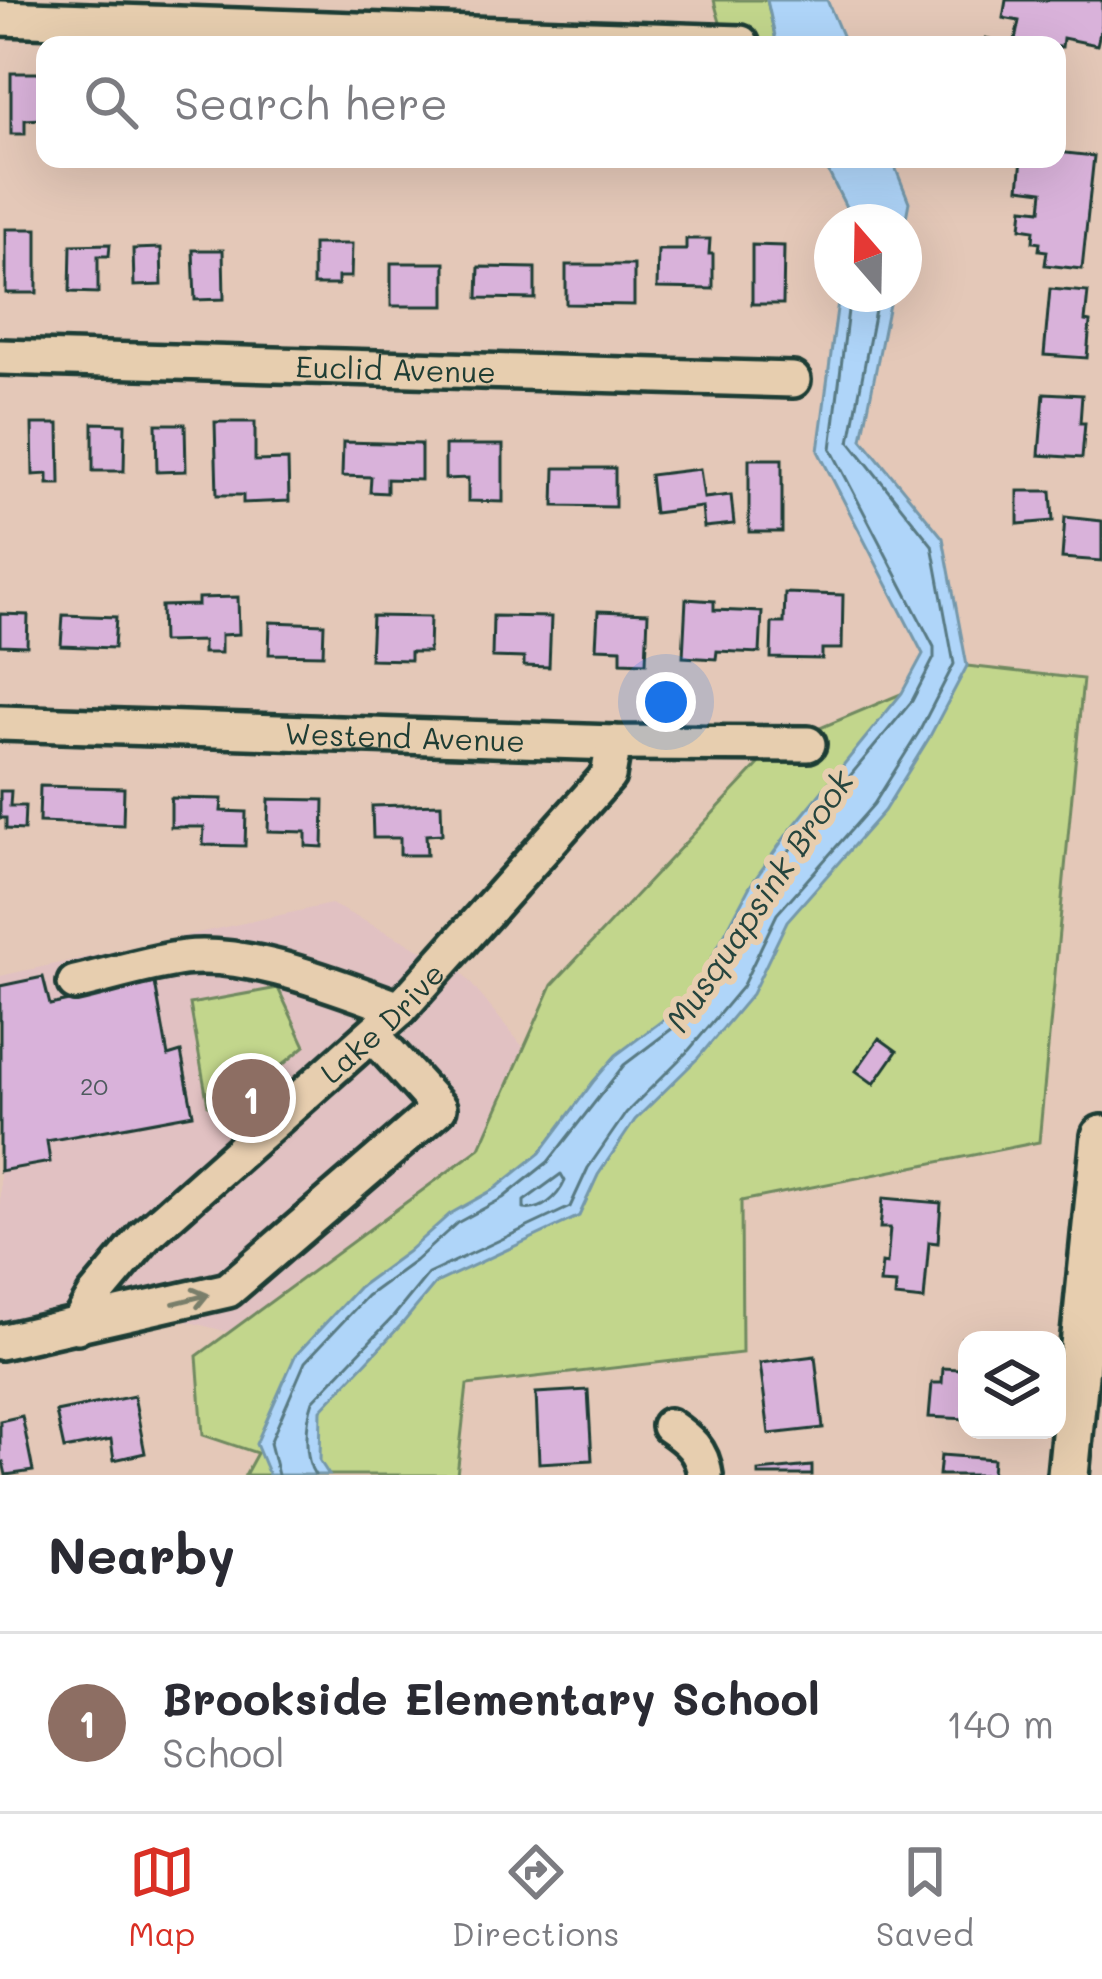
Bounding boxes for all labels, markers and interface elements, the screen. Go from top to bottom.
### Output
search box [36,36,1066,168]
icon: search [78,69,144,135]
text: Search here [174,73,448,131]
north arrow [814,204,922,312]
street label: Euclid Avenue [295,346,497,391]
your location [636,672,696,732]
street label: Westend Avenue [284,712,526,760]
water label: Musquapsink Brook [654,760,862,1039]
street label: Lake Drive [311,954,453,1091]
pin: 1 [212,1053,290,1143]
house number: 20 [80,1070,108,1101]
one-way arrow [171,1287,209,1309]
map controls [958,1331,1066,1439]
button: layers [958,1331,1066,1439]
text: Nearby [48,1520,235,1587]
text: Brookside Elementary School [162,1668,820,1726]
text: 1 [78,1697,96,1748]
text: 140 m [946,1697,1054,1748]
text: School [162,1726,285,1777]
tab: Map [128,1839,195,1954]
tab: Directions [452,1839,619,1954]
tab: Saved [876,1839,974,1954]

